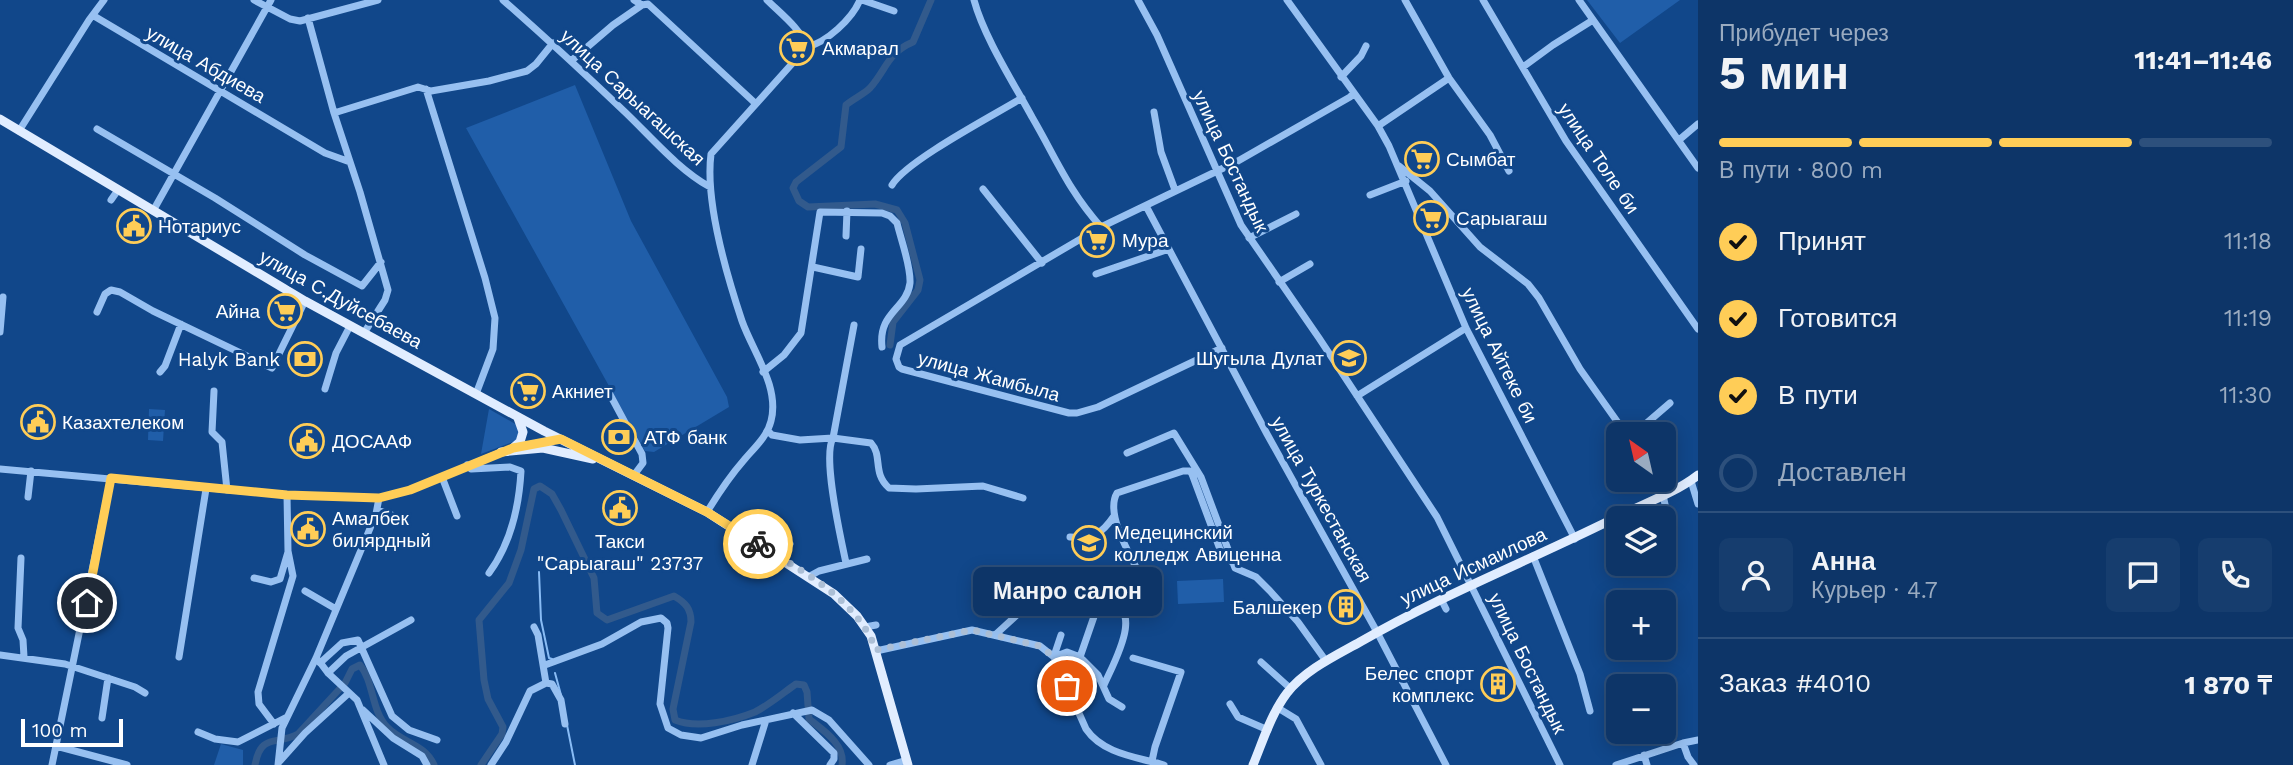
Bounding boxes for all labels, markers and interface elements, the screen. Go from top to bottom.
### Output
text: Прибудет через [1719,20,1889,47]
street label: улица Абдиева [142,21,270,108]
street label: улица Сарыагашская [556,24,710,170]
supermarket icon: Акмарал [778,29,816,67]
place label: Акмарал [822,37,899,60]
text: 11:41–11:46 [2134,45,2272,75]
text: 5 мин [1719,46,1849,100]
street label: улица Бостандык [1188,87,1274,236]
street label: улица Толе би [1553,99,1644,218]
supermarket icon: Сымбат [1403,140,1441,178]
place label: Сымбат [1446,148,1516,171]
text: В пути · 800 m [1719,157,1883,184]
supermarket icon: Сарыагаш [1412,199,1450,237]
public building icon: Нотариус [115,207,153,245]
place label: Сарыагаш [1456,207,1548,230]
place label: Нотариус [158,215,241,238]
supermarket icon: Мура [1078,221,1116,259]
icon: check [1719,223,1757,261]
text: Принят [1778,226,1866,256]
text: 11:18 [2224,228,2272,255]
place label: Мура [1122,229,1169,252]
street label: улица С.Дуйсебаева [255,245,427,354]
street label: улица Айтеке би [1457,284,1542,427]
supermarket icon: Айна [266,292,304,330]
place label: Айна [216,300,260,323]
icon: check [1719,300,1757,338]
text: Готовится [1778,303,1897,333]
text: 11:19 [2224,305,2272,332]
school or university icon: Шугыла Дулат [1330,339,1368,377]
bank icon: Halyk Bank [286,340,324,378]
street label: улица Жамбыла [915,346,1063,407]
place label: Шугыла Дулат [1196,347,1324,370]
place label: Halyk Bank [178,348,280,371]
supermarket icon: Акниет [509,372,547,410]
icon: check [1719,377,1757,415]
place label: Акниет [552,380,613,403]
text: В пути [1778,380,1858,410]
text: 11:30 [2220,382,2272,409]
public building icon: Казахтелеком [19,403,57,441]
place label: Казахтелеком [62,411,184,434]
street label: улица Туркестанская [1266,412,1377,586]
bank icon: АТФ банк [600,418,638,456]
public building icon: ДОСААФ [288,422,326,460]
north arrow [1606,422,1676,492]
map controls [1606,422,1676,744]
place label: АТФ банк [644,426,728,449]
place label: ДОСААФ [332,430,412,453]
text: Доставлен [1778,457,1907,487]
public building icon: Такси "Сарыагаш" 23737 [601,489,639,527]
button: layers [1606,506,1676,576]
place label: Амалбек билярдный [332,507,431,552]
courier [723,509,793,579]
public building icon: Амалбек билярдный [289,510,327,548]
place label: Медецинский колледж Авиценна [1114,521,1282,566]
street label: улица Исмаилова [1397,522,1550,610]
school or university icon: Медецинский колледж Авиценна [1070,524,1108,562]
icon: bike [739,525,777,563]
place label: Такси "Сарыагаш" 23737 [537,530,703,575]
button: person [1719,538,1793,612]
button: chat [2106,538,2180,612]
button: phone [2198,538,2272,612]
text: Анна [1811,546,1876,576]
callout: Манро салон [972,567,1162,616]
pin [57,573,117,633]
text: Курьер · 4.7 [1811,577,1938,604]
text: Манро салон [993,578,1142,605]
icon: home [68,584,106,622]
building icon: Балшекер [1327,588,1365,626]
street label: улица Бостандык [1483,589,1572,738]
button: + [1606,590,1676,660]
place label: Балшекер [1232,596,1322,619]
pin [1037,656,1097,716]
place label: Белес спорт комплекс [1365,662,1474,707]
building icon: Белес спорт комплекс [1479,665,1517,703]
icon: bag [1048,667,1086,705]
text: Заказ #4010 [1719,668,1871,698]
text: 1 870 ₸ [2184,670,2272,700]
button: − [1606,674,1676,744]
scale bar [21,716,122,748]
text: 100 m [32,719,88,742]

